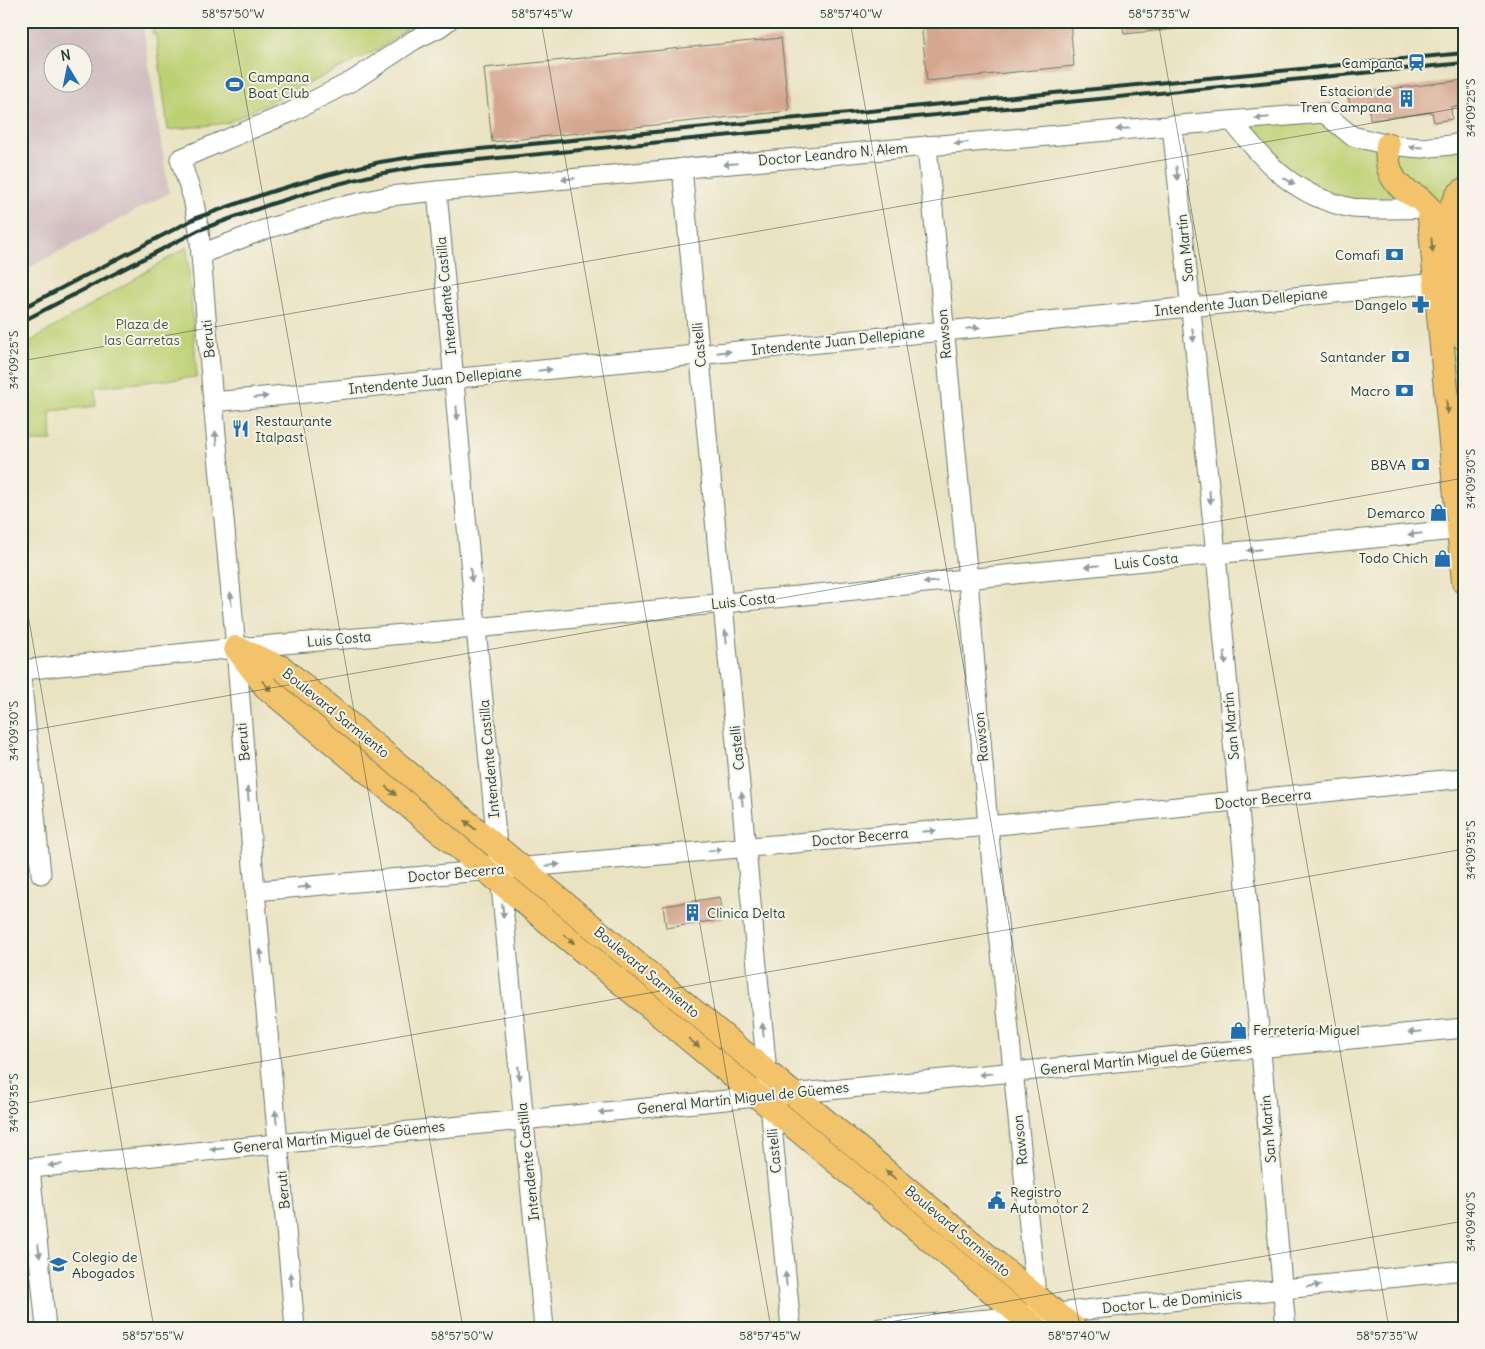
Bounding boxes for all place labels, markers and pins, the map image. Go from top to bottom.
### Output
station icon: Campana [1407,53,1427,73]
place label: Campana [1342,54,1403,72]
place label: Campana Boat Club [248,68,310,102]
sports icon: Campana Boat Club [224,75,244,95]
place label: Estacion de Tren Campana [1300,82,1392,116]
building icon: Estacion de Tren Campana [1396,89,1416,109]
bank icon: Comafi [1384,245,1404,265]
place label: Comafi [1335,246,1380,264]
pharmacy icon: Dangelo [1411,295,1431,315]
place label: Dangelo [1355,296,1407,314]
bank icon: Santander [1390,347,1410,367]
place label: Santander [1320,348,1386,366]
bank icon: Macro [1394,381,1414,401]
place label: Macro [1350,382,1390,400]
place label: Restaurante Italpast [255,412,332,446]
restaurant icon: Restaurante Italpast [231,419,251,439]
bank icon: BBVA [1410,455,1430,475]
place label: BBVA [1370,456,1406,474]
shop icon: Demarco [1429,503,1449,523]
place label: Demarco [1367,504,1425,522]
shop icon: Todo Chich [1432,548,1452,568]
place label: Todo Chich [1359,549,1428,567]
building icon: Clinica Delta [683,903,703,923]
place label: Clinica Delta [707,904,785,922]
shop icon: Ferretería Miguel [1229,1020,1249,1040]
place label: Ferretería Miguel [1253,1021,1360,1039]
place label: Registro Automotor 2 [1010,1183,1089,1217]
public building icon: Registro Automotor 2 [986,1190,1006,1210]
place label: Colegio de Abogados [72,1248,137,1282]
school or university icon: Colegio de Abogados [48,1255,68,1275]

